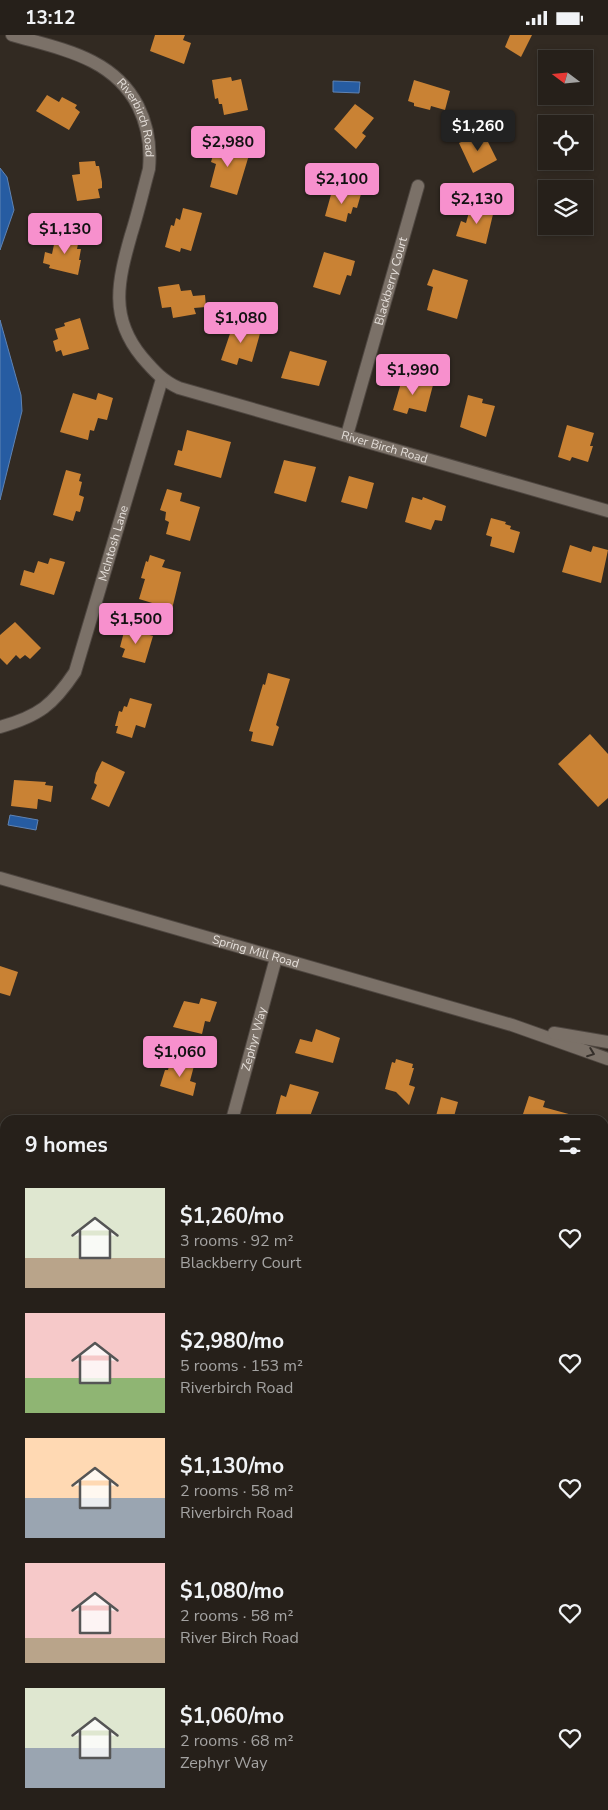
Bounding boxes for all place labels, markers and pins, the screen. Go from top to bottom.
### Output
pin: $1,260 [437,109,519,152]
pin: $2,980 [187,125,269,168]
pin: $2,100 [301,163,383,205]
pin: $2,130 [436,183,518,225]
pin: $1,130 [24,213,106,255]
pin: $1,080 [200,301,282,344]
pin: $1,990 [372,353,454,396]
pin: $1,500 [95,603,177,645]
pin: $1,060 [139,1035,221,1078]

